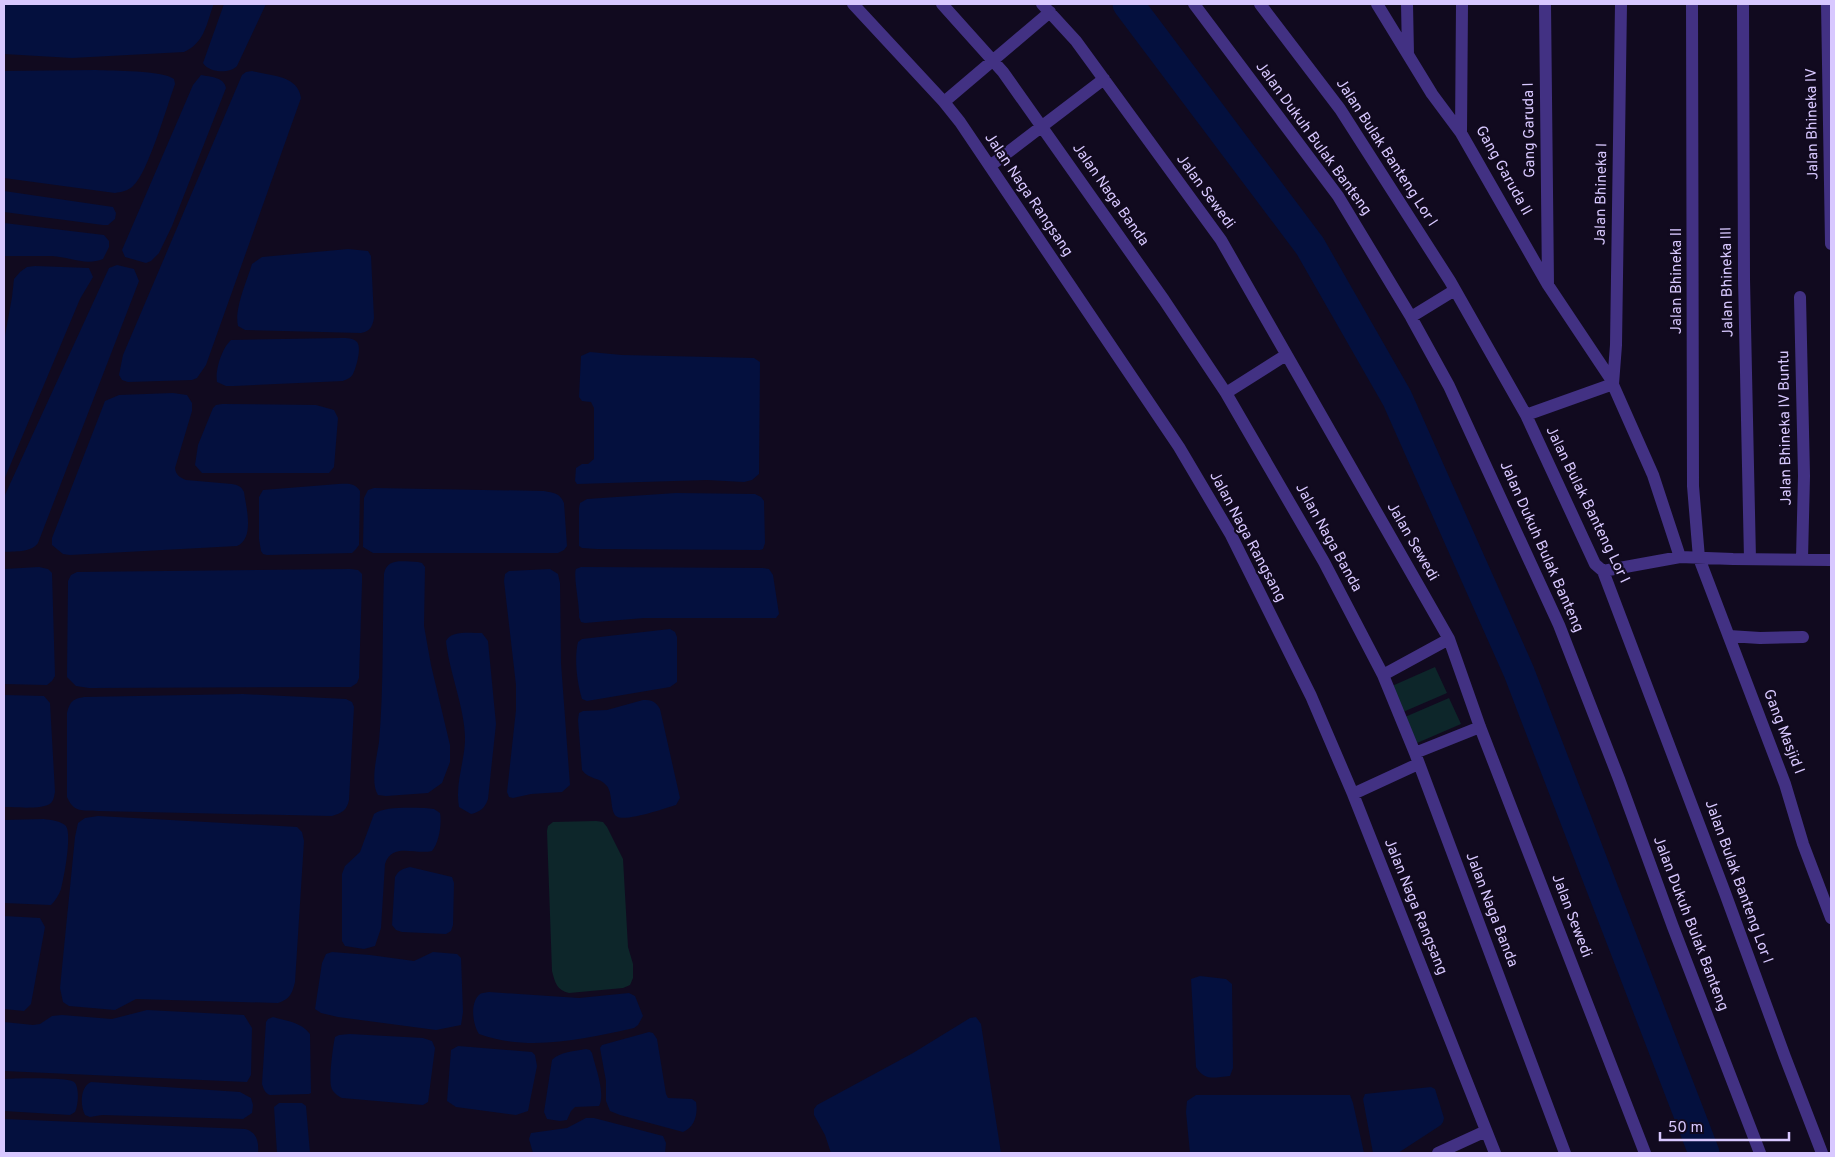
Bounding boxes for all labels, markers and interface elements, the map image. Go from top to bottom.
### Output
street label: Jalan Dukuh Bulak Banteng [1251,58,1375,220]
street label: Jalan Bhineka IV [1803,68,1823,180]
street label: Jalan Bulak Banteng Lor I [1331,75,1441,231]
street label: Gang Garuda I [1520,82,1540,178]
street label: Gang Garuda II [1471,123,1535,219]
street label: Jalan Naga Rangsang [979,129,1077,261]
street label: Jalan Naga Banda [1067,140,1153,250]
street label: Jalan Bhineka I [1592,143,1612,245]
street label: Jalan Sewedi [1171,151,1239,233]
street label: Jalan Bhineka III [1718,227,1738,337]
street label: Jalan Bhineka II [1668,228,1687,334]
street label: Jalan Bhineka IV Buntu [1775,350,1797,506]
street label: Jalan Bulak Banteng Lor I [1541,423,1633,587]
street label: Jalan Dukuh Bulak Banteng [1495,458,1587,636]
street label: Jalan Naga Rangsang [1204,468,1290,606]
street label: Jalan Naga Banda [1290,480,1366,596]
street label: Jalan Sewedi [1382,499,1442,585]
street label: Gang Masjid I [1758,687,1808,777]
street label: Jalan Bulak Banteng Lor I [1700,798,1776,966]
street label: Jalan Dukuh Bulak Banteng [1648,834,1732,1014]
street label: Jalan Naga Rangsang [1379,836,1451,978]
street label: Jalan Naga Banda [1460,850,1522,970]
street label: Jalan Sewedi [1546,872,1596,960]
scale bar [1660,1110,1789,1142]
text: 50 m [1668,1119,1703,1138]

